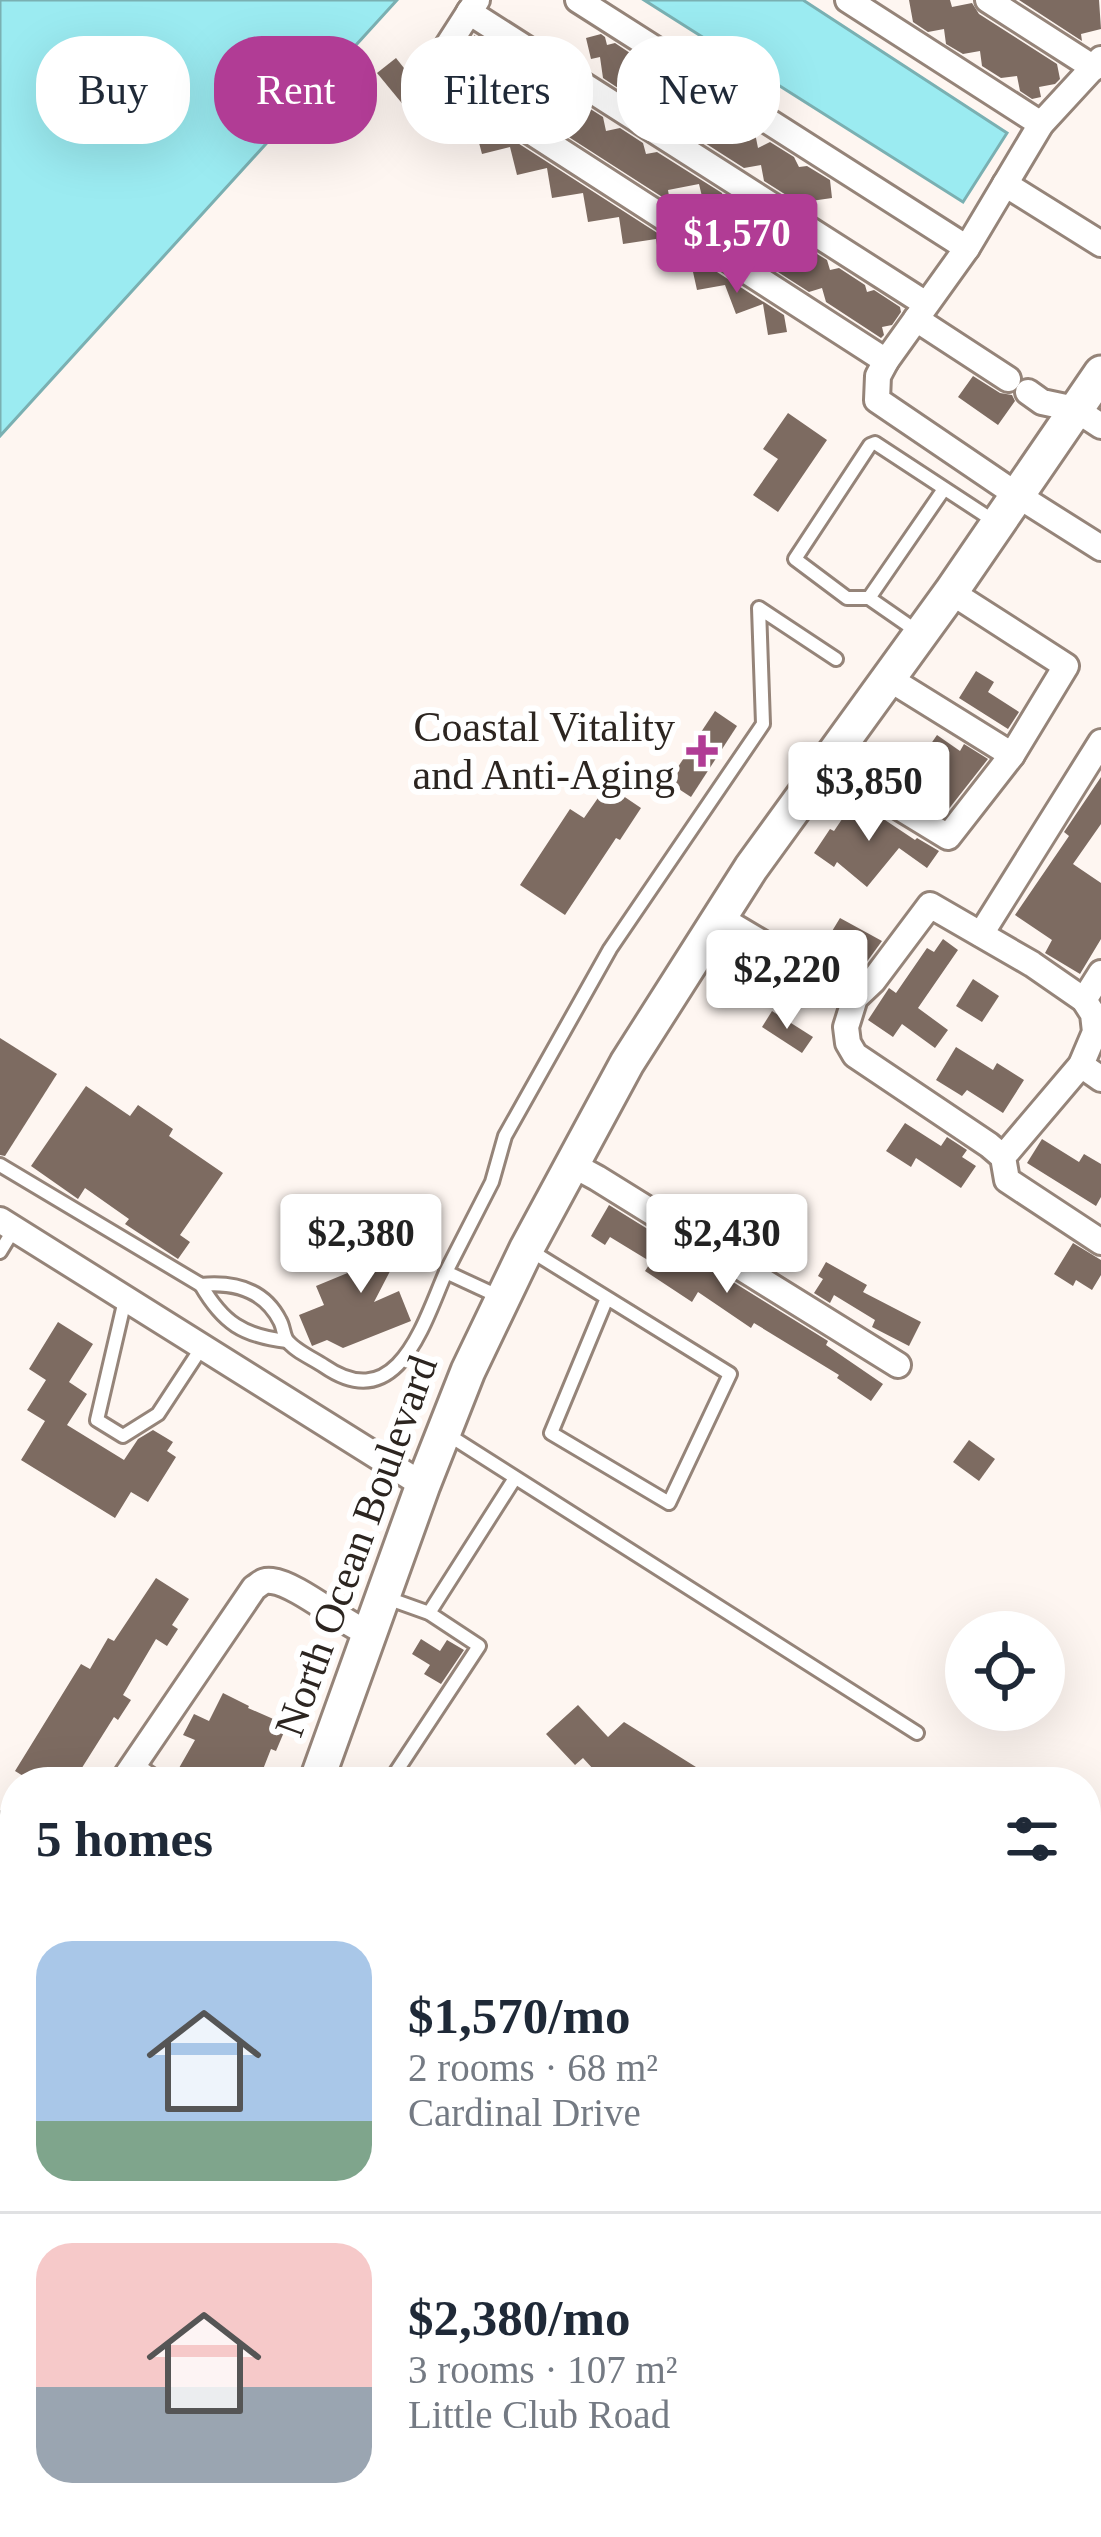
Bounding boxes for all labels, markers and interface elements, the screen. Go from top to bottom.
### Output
chip: Buy [36,36,190,144]
chip: Rent [214,36,377,144]
chip: Filters [401,36,593,144]
chip: New [617,36,780,144]
pin: $1,570 [639,194,835,296]
text: $1,570 [683,211,791,254]
place label: Coastal Vitality and Anti-Aging [413,704,675,798]
marker: Coastal Vitality and Anti-Aging [686,735,718,767]
pin: $3,850 [771,742,967,844]
text: $3,850 [815,759,923,802]
pin: $2,220 [689,930,885,1032]
text: $2,220 [733,947,841,990]
pin: $2,380 [263,1194,459,1296]
pin: $2,430 [629,1194,825,1296]
text: $2,380 [307,1211,415,1254]
text: $2,430 [673,1211,781,1254]
street label: North Ocean Boulevard [266,1350,446,1742]
map controls [945,1611,1065,1731]
button: locate [945,1611,1065,1731]
icon: filters [999,1806,1065,1872]
text: 5 homes [36,1811,213,1867]
text: $1,570/mo [408,1988,630,2044]
icon: home [132,1989,276,2133]
text: 2 rooms · 68 m² [408,2046,658,2089]
text: Cardinal Drive [408,2091,641,2134]
text: $2,380/mo [408,2290,630,2346]
icon: home [132,2291,276,2435]
text: 3 rooms · 107 m² [408,2348,678,2391]
text: Little Club Road [408,2393,670,2436]

